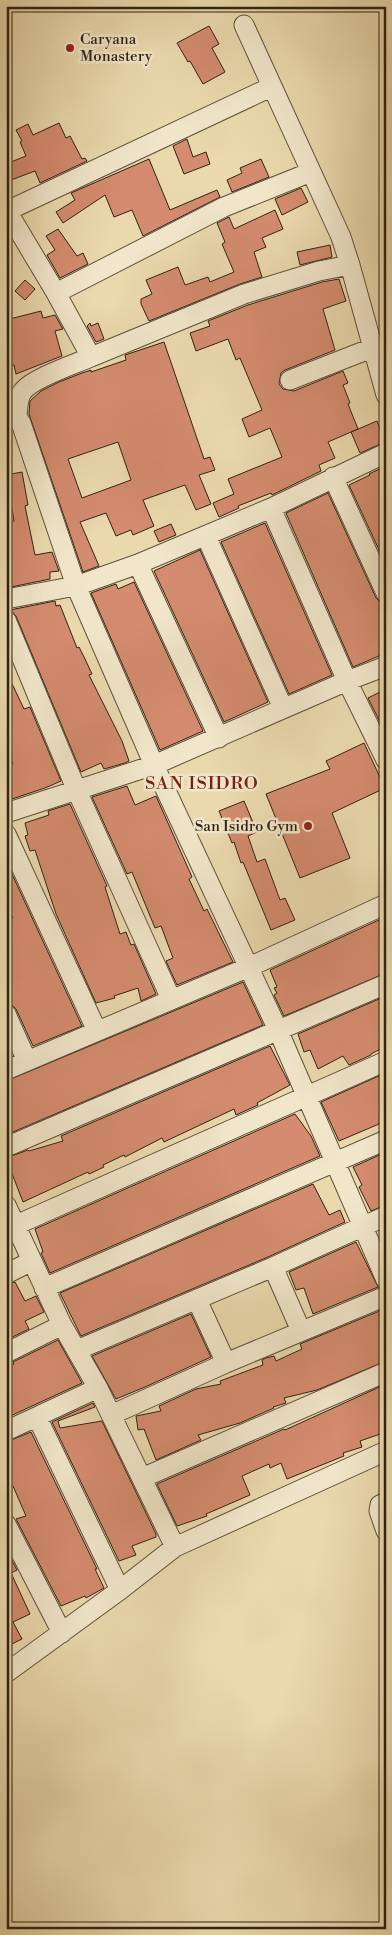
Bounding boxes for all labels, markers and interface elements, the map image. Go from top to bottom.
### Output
place label: Caryana Monastery [80,30,153,66]
marker: Caryana Monastery [64,42,76,54]
district label: SAN ISIDRO [145,772,259,795]
place label: San Isidro Gym [195,817,298,836]
marker: San Isidro Gym [302,820,314,832]

